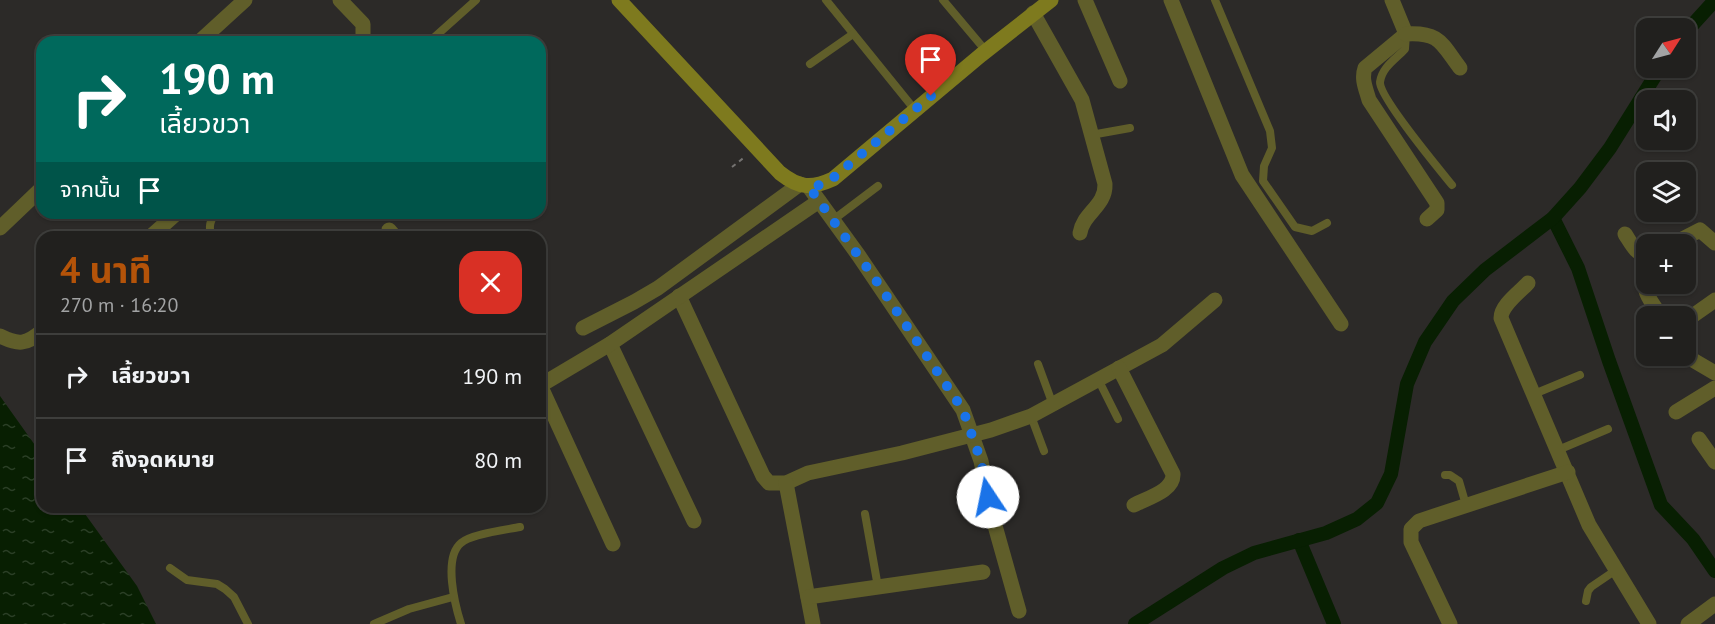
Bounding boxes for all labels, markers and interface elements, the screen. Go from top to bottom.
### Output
north arrow [1636,18,1696,78]
map controls [1636,18,1696,366]
pin [905,34,956,96]
icon: arrive [914,43,947,76]
text: 190 m [159,51,275,106]
icon: right [60,60,138,138]
button: sound [1636,90,1696,150]
text: เลี้ยวขวา [159,106,250,140]
button: layers [1636,162,1696,222]
icon: arrive [133,174,166,207]
text: จากนั้น [60,175,121,203]
button: + [1636,234,1696,294]
text: 4 นาที [60,246,152,293]
button: close [459,251,522,314]
text: 270 m · 16:20 [60,292,178,318]
button: − [1636,306,1696,366]
icon: right [60,360,93,393]
text: เลี้ยวขวา [111,361,191,389]
text: 190 m [462,362,522,390]
icon: arrive [60,444,93,477]
text: ถึงจุดหมาย [111,445,215,473]
text: 80 m [474,446,522,474]
position arrow [956,465,1020,529]

